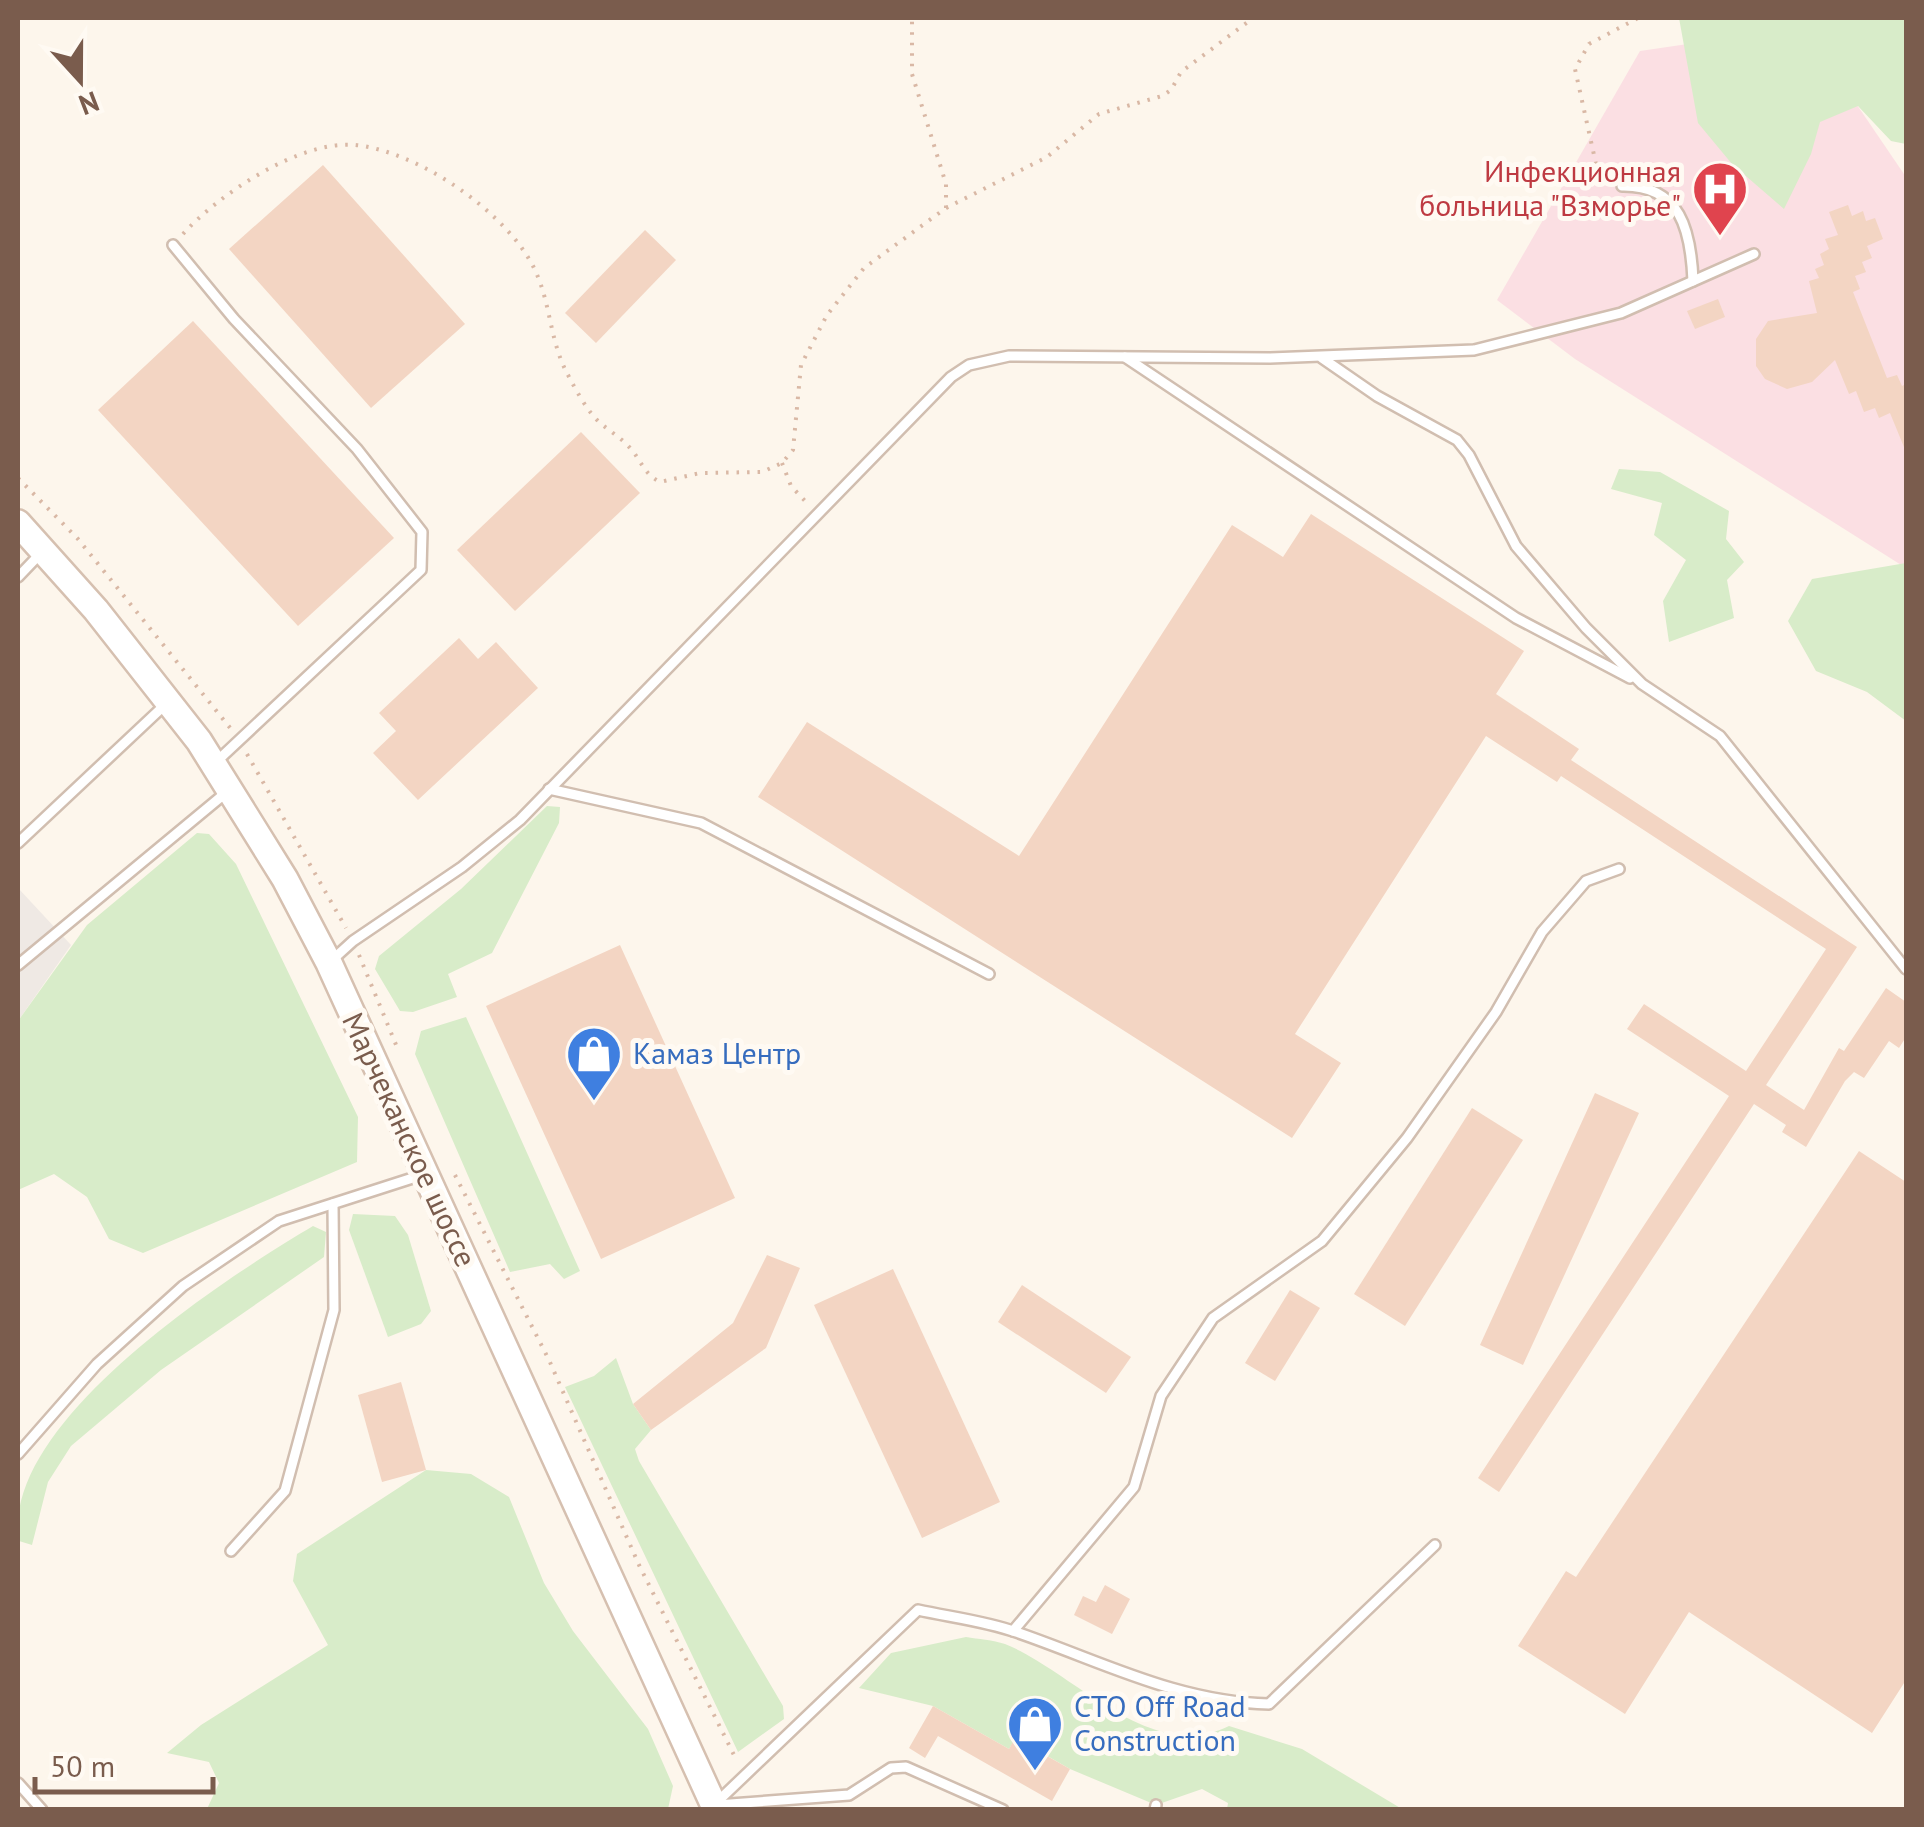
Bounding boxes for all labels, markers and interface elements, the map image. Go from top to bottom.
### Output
north arrow [30,30,130,130]
text: N [74,83,104,124]
place label: Инфекционная больница "Взморье" [1419,151,1681,224]
hospital icon: Инфекционная больница "Взморье" [1690,159,1750,238]
street label: Марчеканское шоссе [334,1006,486,1273]
shop icon: Камаз Центр [564,1024,624,1103]
place label: Камаз Центр [633,1033,801,1072]
place label: СТО Off Road Construction [1074,1686,1246,1759]
shop icon: СТО Off Road Construction [1005,1694,1065,1773]
scale bar [35,1732,212,1794]
text: 50 m [50,1746,115,1785]

